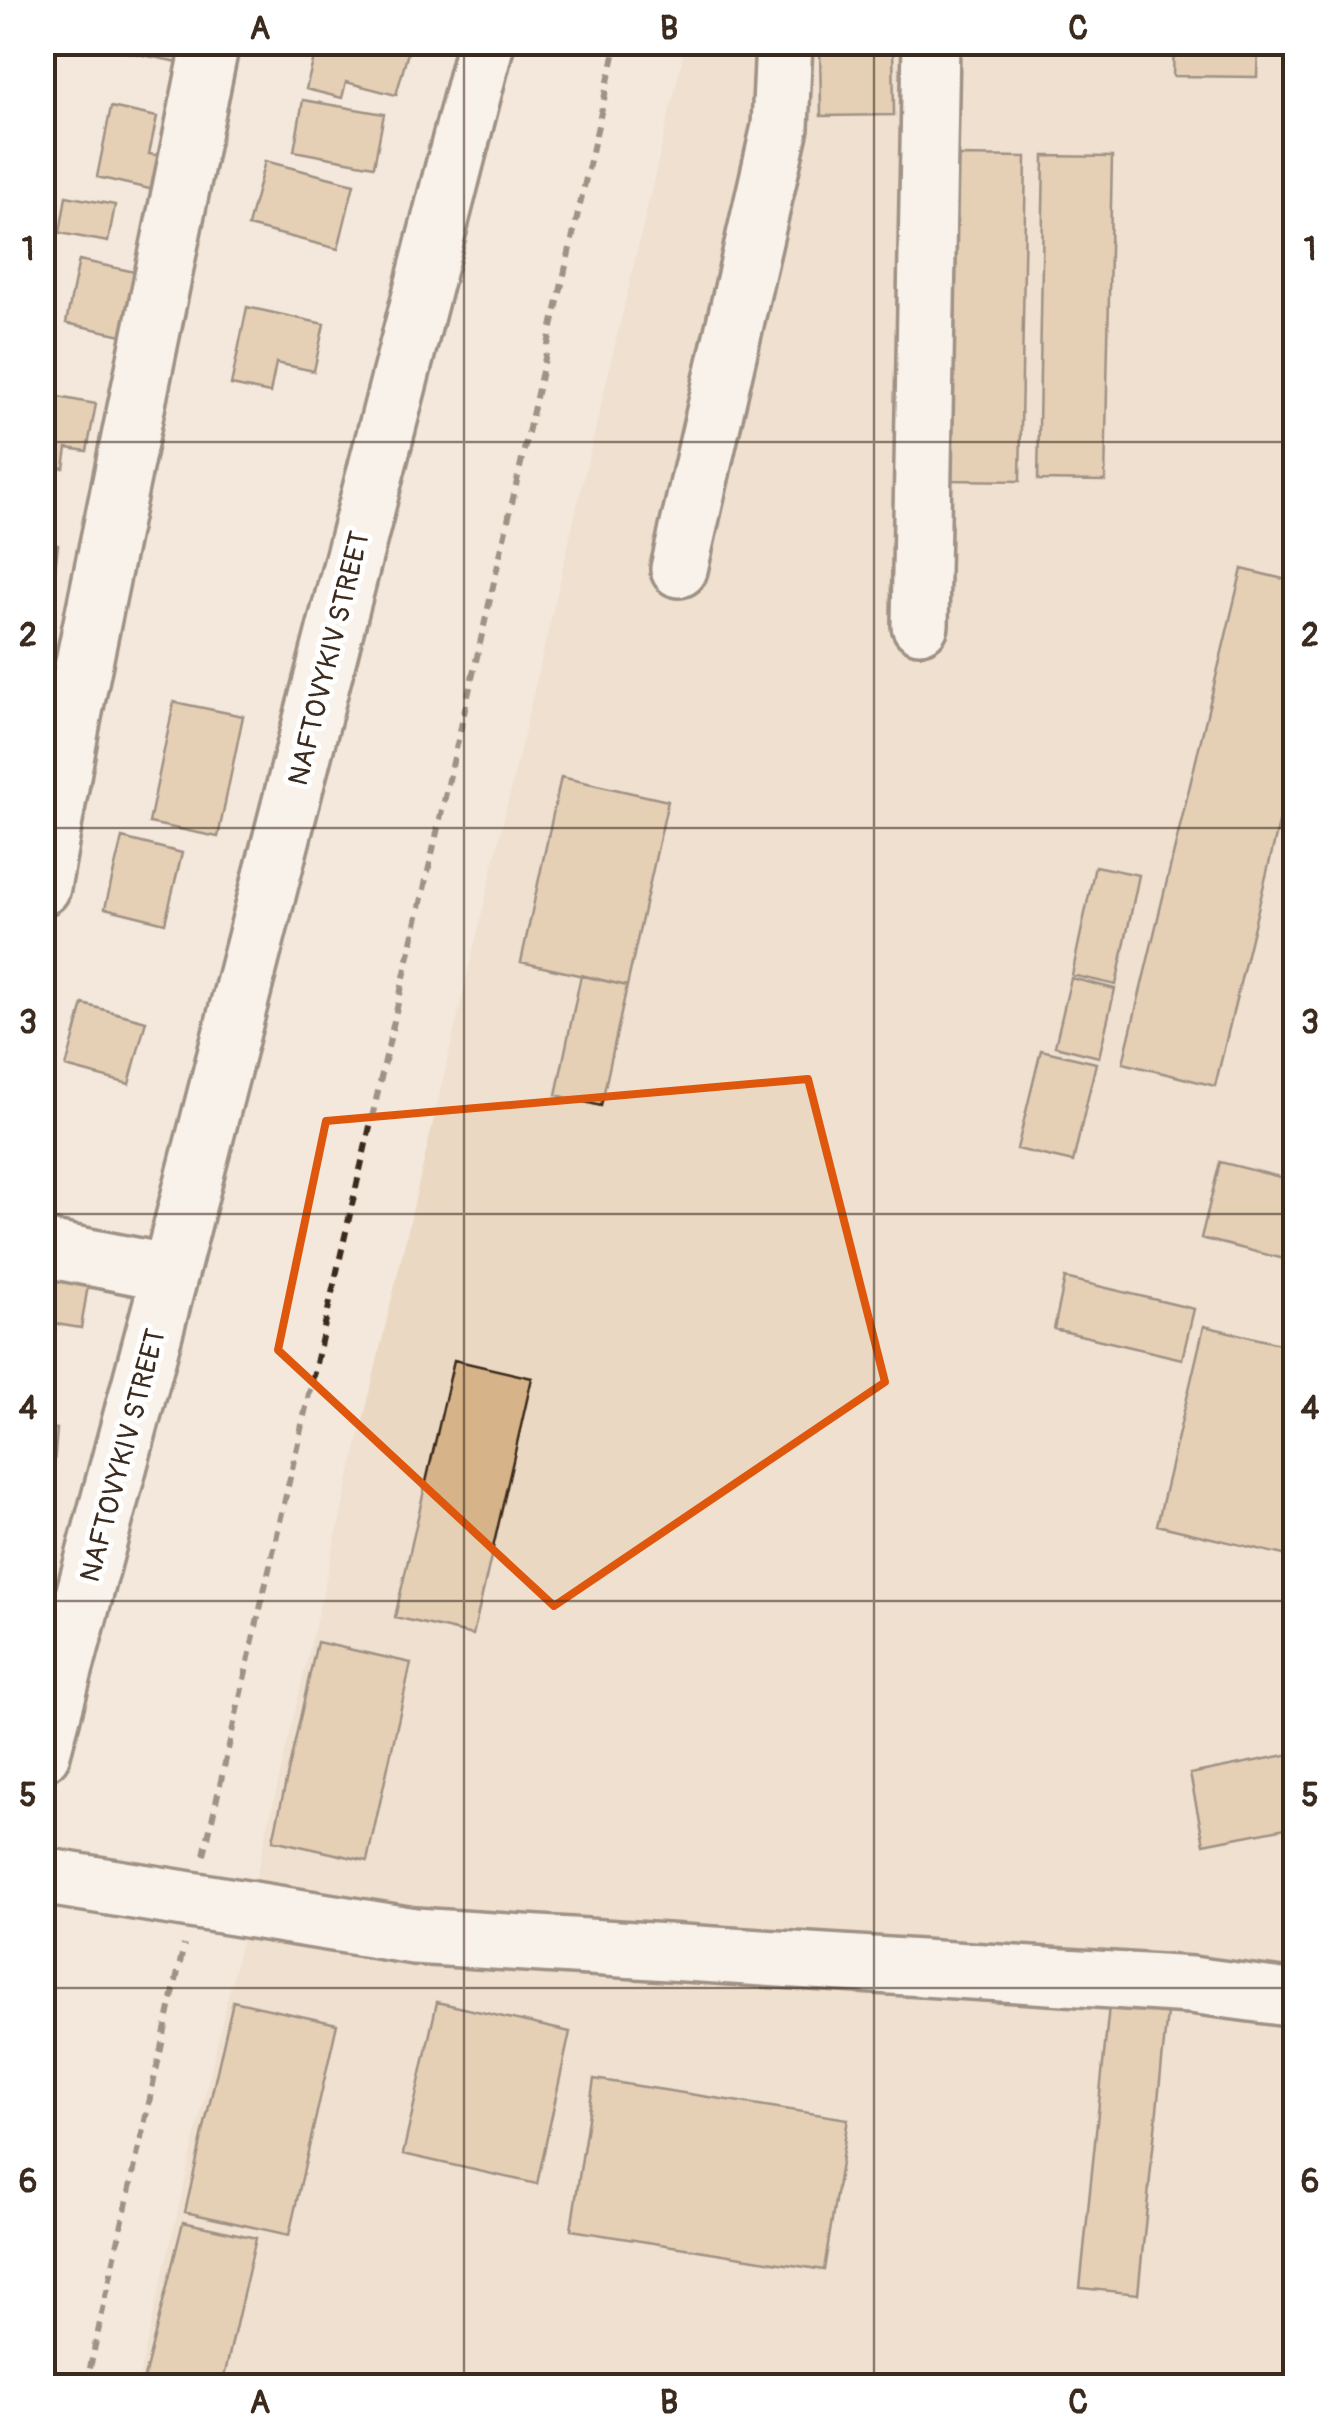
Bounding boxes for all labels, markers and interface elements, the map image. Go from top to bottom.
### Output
text: A [250,9,271,49]
text: B [660,9,678,49]
text: C [1068,9,1088,49]
text: 1 [22,230,34,270]
text: 1 [1304,230,1316,270]
street label: NAFTOVYKIV STREET [281,528,378,789]
text: 2 [19,616,37,656]
text: 2 [1301,616,1319,656]
text: 3 [19,1003,37,1043]
text: 3 [1301,1003,1319,1043]
street label: NAFTOVYKIV STREET [73,1325,174,1586]
text: 4 [19,1389,38,1429]
text: 4 [1301,1389,1320,1429]
text: 5 [19,1776,37,1816]
text: 5 [1301,1776,1319,1816]
text: 6 [19,2162,37,2202]
text: 6 [1301,2162,1319,2202]
text: A [250,2383,271,2423]
text: B [660,2383,678,2423]
text: C [1068,2383,1088,2423]

